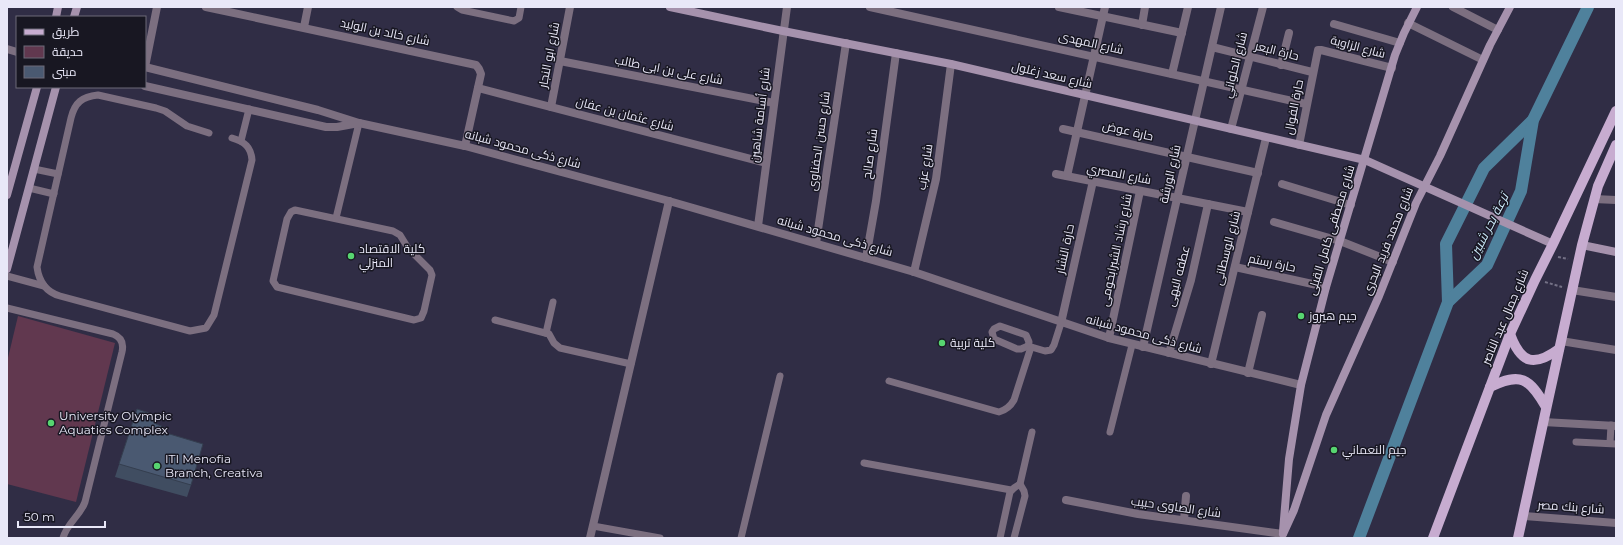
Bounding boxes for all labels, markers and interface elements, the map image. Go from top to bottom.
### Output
street label: شارع خالد بن الوليد [339,15,431,49]
legend [16,16,146,88]
street label: شارع ابو النجار [535,21,563,90]
text: طريق [52,24,80,39]
street label: شارع المهدى [1057,28,1125,58]
street label: شارع الحلواني [1219,30,1253,100]
street label: شارع الزاوية [1329,32,1387,62]
street label: حارة البعر [1253,38,1301,63]
text: حديقة [52,44,83,59]
street label: شارع على بن ابى طالب [614,52,724,88]
street label: شارع سعد زغلول [1010,58,1094,92]
text: مبنى [52,64,77,79]
street label: شارع أسامة شاهين [746,66,774,164]
street label: حارة الفوال [1281,78,1306,136]
street label: شارع حسن الحفناوى [804,90,834,192]
street label: شارع عثمان بن عفان [574,93,676,135]
street label: حارة عوض [1101,117,1155,144]
street label: شارع ذكى محمود شبانه [463,126,583,172]
street label: شارع صالح [859,128,881,180]
street label: شارع عزب [913,143,937,191]
street label: شارع الورشة [1155,143,1185,205]
street label: شارع المصري [1085,160,1153,190]
street label: شارع مصطفى كامل القبلى [1304,163,1358,297]
street label: شارع محمد فريد البحرى [1359,185,1417,297]
water label: ترعة بحر شبين [1465,188,1514,262]
street label: شارع رشاد الشبرابخومى [1096,192,1136,308]
street label: شارع الوسطانى [1210,209,1244,287]
street label: شارع ذكى محمود شبانه [775,212,895,260]
street label: حارة النشار [1052,223,1077,276]
place label: كلية الاقتصاد المنزلي [359,241,425,273]
street label: عطفه البهى [1162,244,1193,308]
street label: حارة رستم [1247,250,1297,276]
marker: كلية الاقتصاد المنزلي [346,251,356,261]
street label: شارع جمال عبد الناصر [1477,267,1532,368]
place label: جيم هيروز [1308,308,1357,324]
street label: شارع ذكى محمود شبانه [1084,311,1204,357]
marker: جيم هيروز [1296,311,1306,321]
place label: كلية تربية [950,335,995,350]
marker: كلية تربية [937,338,947,348]
place label: University Olympic Aquatics Complex [59,408,172,437]
marker: University Olympic Aquatics Complex [46,418,56,428]
place label: جيم النعماني [1342,442,1406,460]
marker: جيم النعماني [1329,445,1339,455]
place label: ITI Menofia Branch, Creativa [165,451,263,480]
marker: ITI Menofia Branch, Creativa [152,461,162,471]
street label: شارع الصاوى حبيب [1130,493,1222,521]
street label: شارع بنك مصر [1536,497,1605,517]
scale bar [18,503,105,529]
text: 50 m [24,509,55,524]

